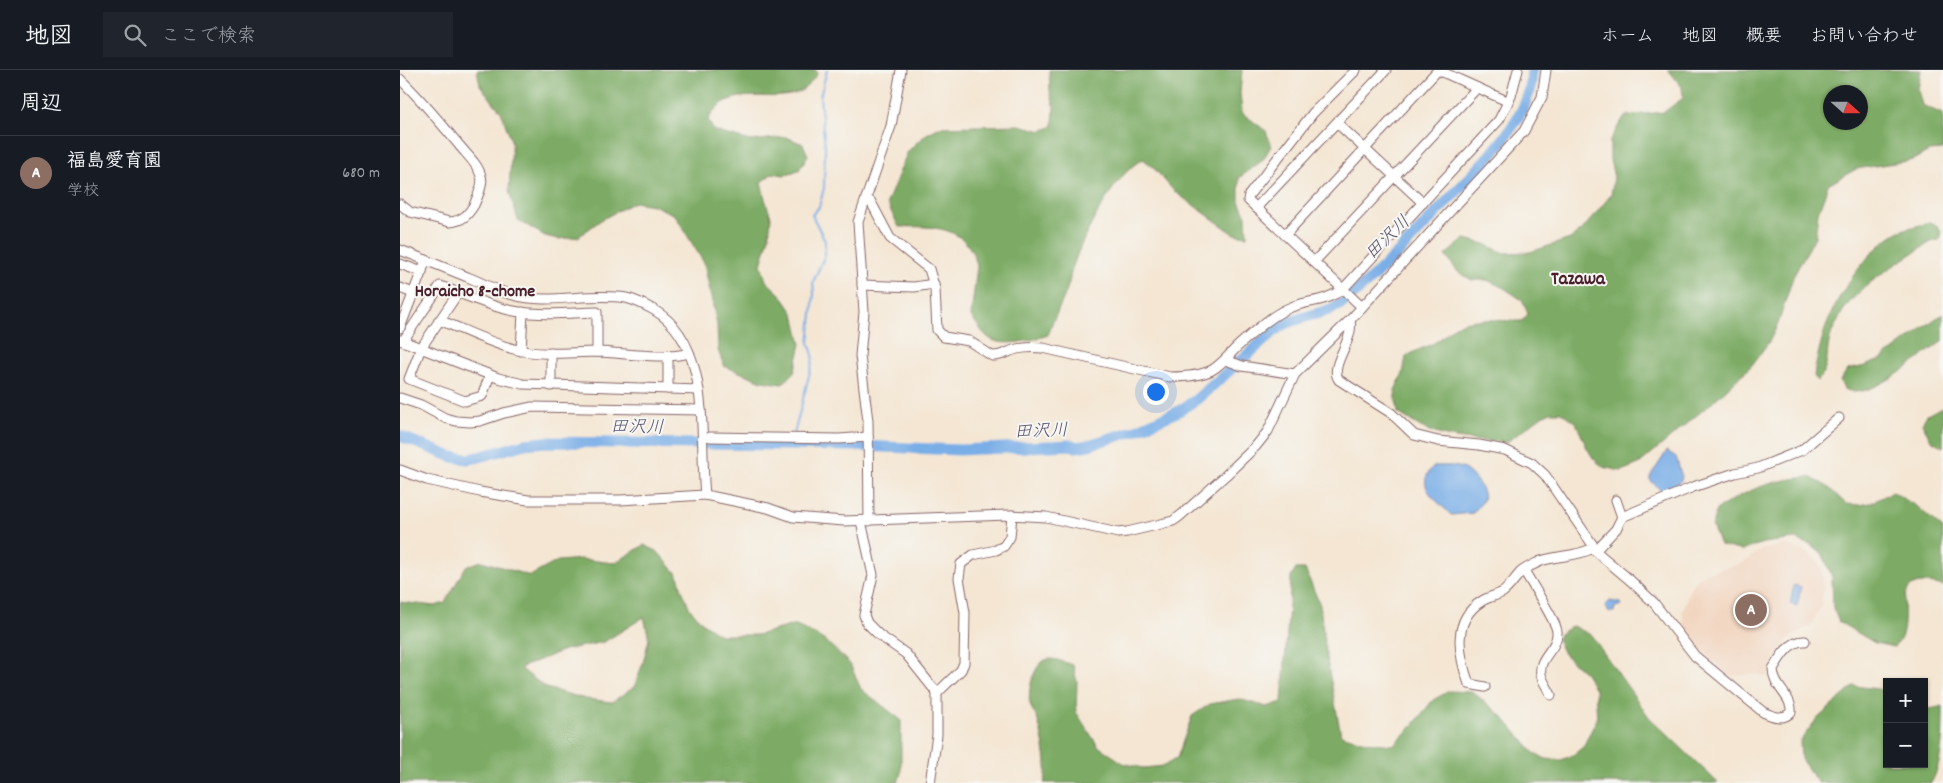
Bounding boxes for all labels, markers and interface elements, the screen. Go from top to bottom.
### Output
search box [103,12,453,57]
text: 地図 [25,21,73,55]
icon: search [121,21,149,49]
text: ここで検索 [161,24,256,51]
text: ホーム [1601,25,1654,50]
text: 地図 [1682,25,1718,50]
text: 概要 [1746,25,1782,50]
text: お問い合わせ [1810,25,1918,50]
north arrow [1823,85,1868,130]
text: 周辺 [20,90,62,120]
text: 福島愛育園 [67,149,162,176]
text: A [32,162,40,185]
text: 680 m [342,162,380,185]
text: 学校 [67,180,99,203]
water label: 田沢川 [1361,211,1417,267]
district label: Tazawa [1551,267,1606,294]
district label: Horaicho 8-chome [415,280,535,305]
your location [1143,379,1169,405]
water label: 田沢川 [610,416,664,441]
water label: 田沢川 [1014,419,1069,446]
pin: A [1735,591,1767,629]
map controls [1883,678,1928,768]
button: + [1883,678,1928,723]
button: − [1883,723,1928,768]

